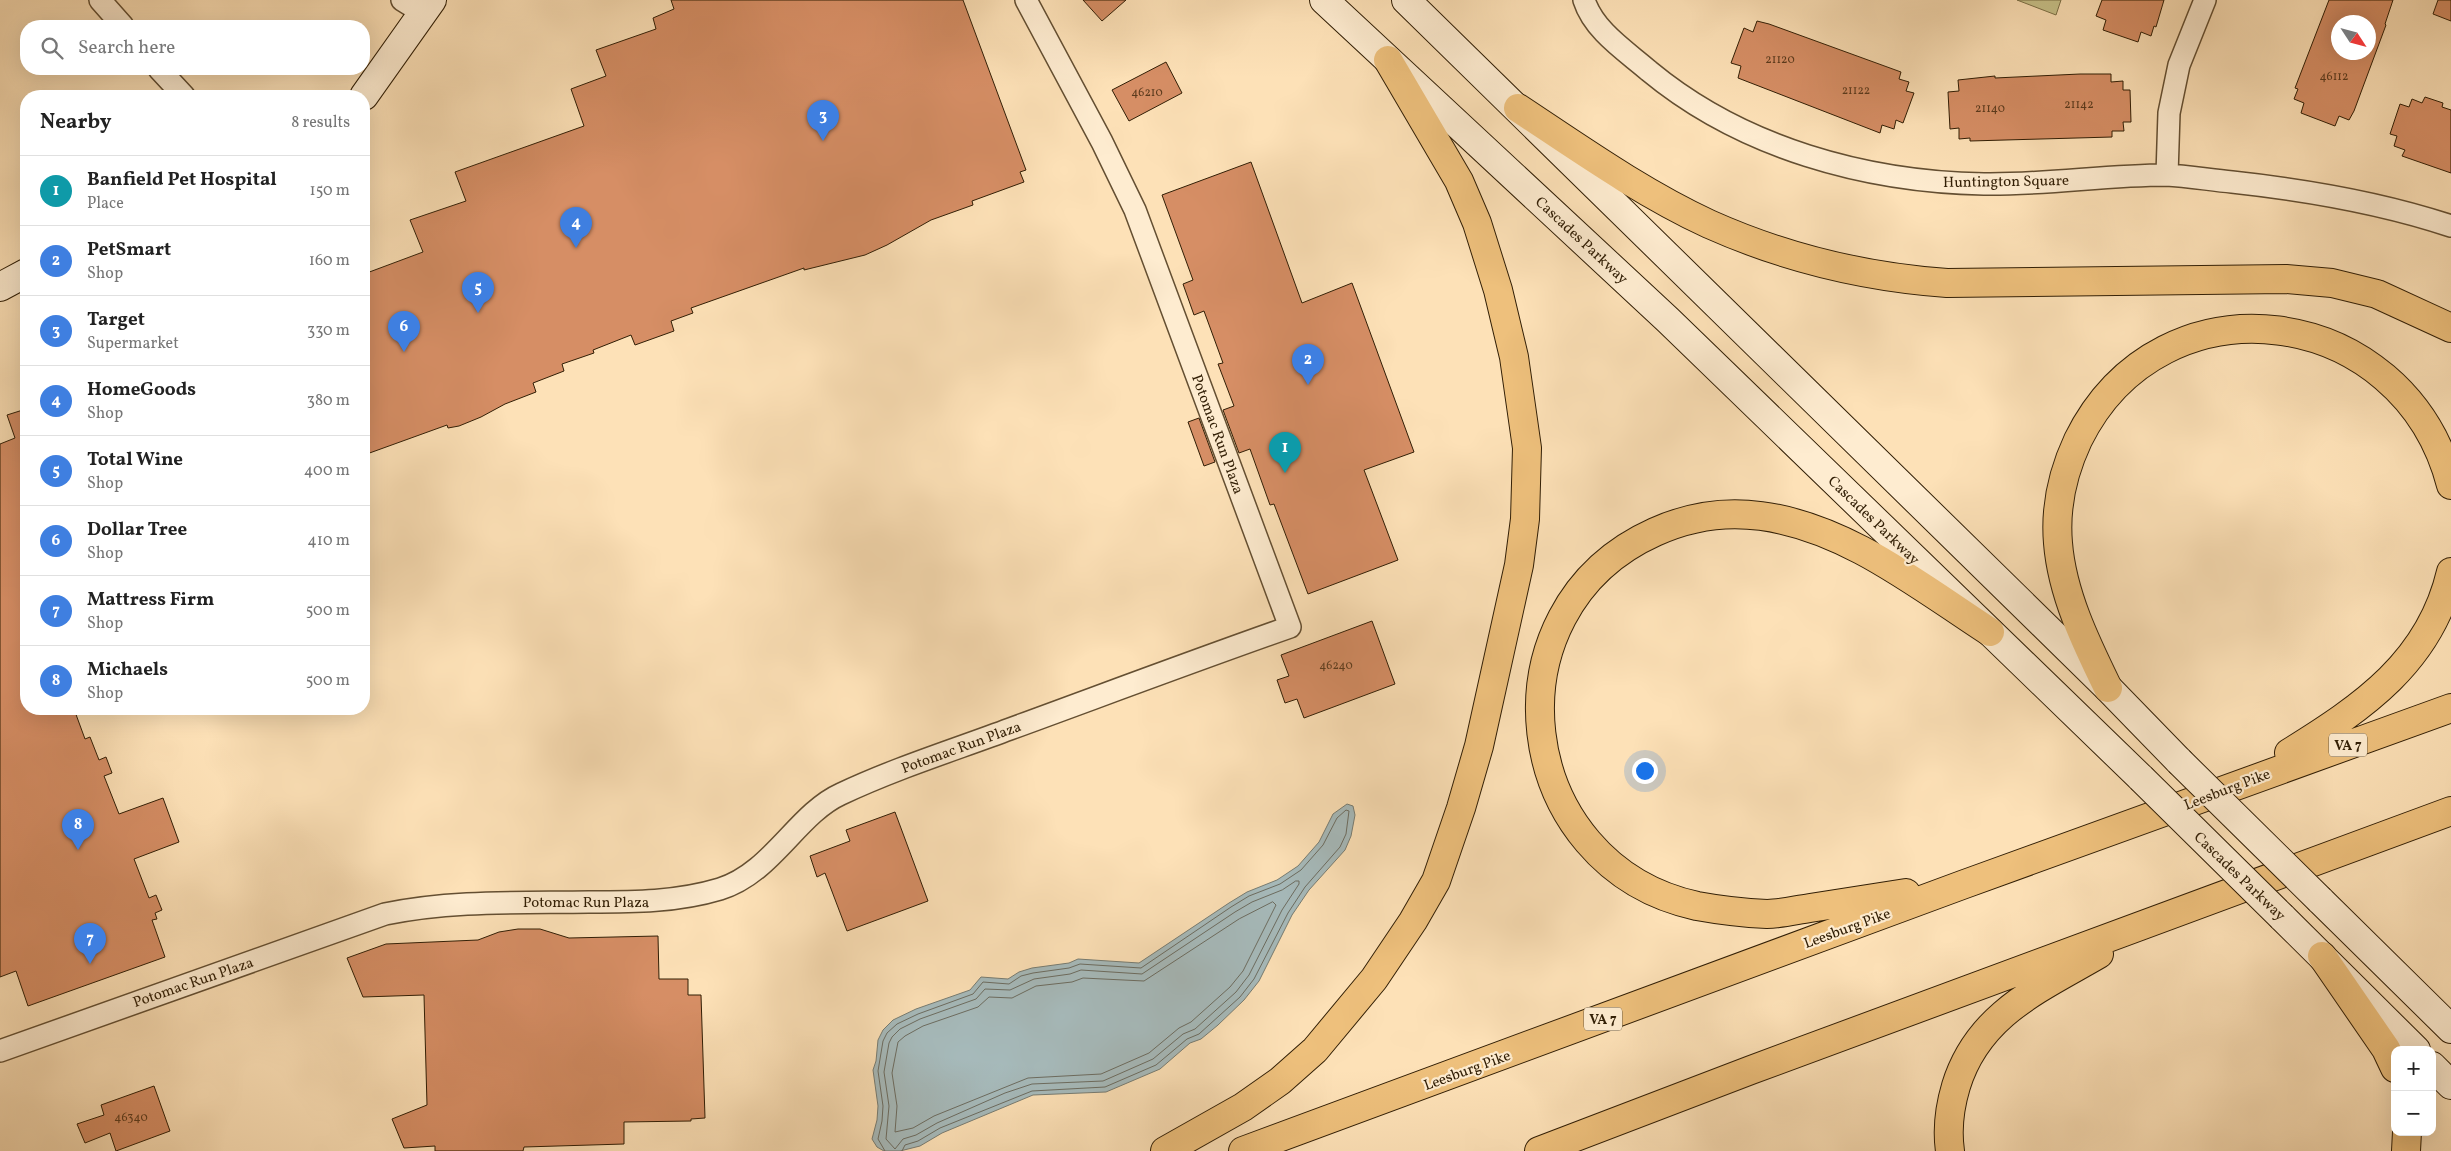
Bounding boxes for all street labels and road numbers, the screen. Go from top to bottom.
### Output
street label: Huntington Square [1943,171,2069,194]
street label: Cascades Parkway [1530,192,1632,290]
street label: Potomac Run Plaza [1185,372,1248,497]
street label: Cascades Parkway [1822,472,1924,570]
street label: Potomac Run Plaza [899,717,1024,780]
road number: VA 7 [2329,734,2367,756]
street label: Leesburg Pike [2181,764,2274,817]
street label: Cascades Parkway [2188,828,2290,926]
street label: Potomac Run Plaza [523,893,649,914]
street label: Leesburg Pike [1801,904,1894,955]
street label: Potomac Run Plaza [130,953,257,1014]
road number: VA 7 [1584,1008,1622,1030]
street label: Leesburg Pike [1421,1046,1514,1097]

